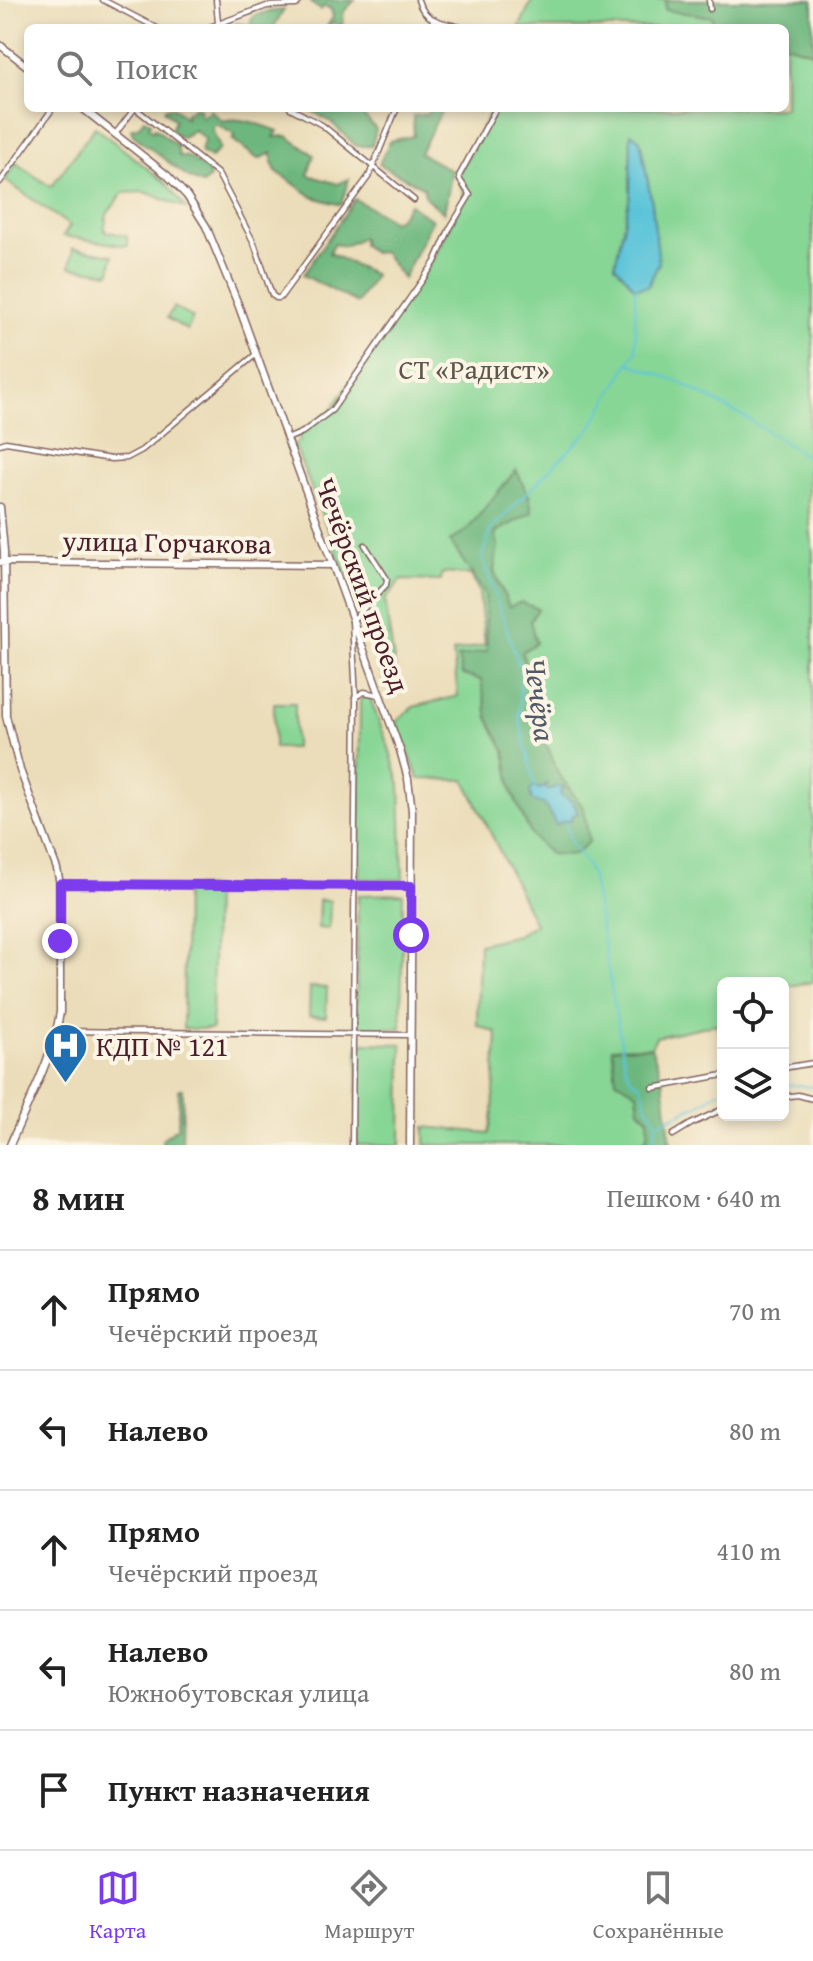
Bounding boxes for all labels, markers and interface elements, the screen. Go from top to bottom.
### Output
search box [24,24,789,112]
icon: search [52,46,96,90]
text: Поиск [116,46,198,90]
park label: СТ «Радист» [399,348,550,389]
street label: Чечёрский проезд [306,472,421,698]
street label: улица Горчакова [61,519,272,564]
water label: Чечёра [514,656,568,744]
route start [393,917,429,953]
route end [42,923,78,959]
map controls [717,977,789,1121]
button: locate [717,977,789,1049]
hospital icon: КДП № 121 [41,1022,89,1085]
place label: КДП № 121 [96,1025,228,1066]
button: layers [717,1049,789,1121]
text: 8 мин [32,1173,125,1222]
text: Пешком · 640 m [607,1178,781,1217]
text: Прямо [108,1269,200,1313]
icon: ahead [32,1288,76,1332]
text: 70 m [729,1291,781,1330]
text: Чечёрский проезд [108,1313,318,1352]
icon: left [32,1408,76,1452]
text: Налево [108,1408,208,1452]
text: 80 m [729,1411,781,1450]
text: Прямо [108,1509,200,1553]
icon: ahead [32,1528,76,1572]
text: 410 m [716,1531,781,1570]
text: Чечёрский проезд [108,1553,318,1592]
text: Налево [108,1629,208,1673]
icon: left [32,1648,76,1692]
text: 80 m [729,1651,781,1690]
text: Южнобутовская улица [108,1673,369,1712]
icon: arrive [32,1768,76,1812]
text: Пункт назначения [108,1768,370,1812]
tab: Карта [89,1866,146,1946]
tab: Маршрут [324,1866,414,1946]
tab: Сохранённые [593,1866,724,1946]

